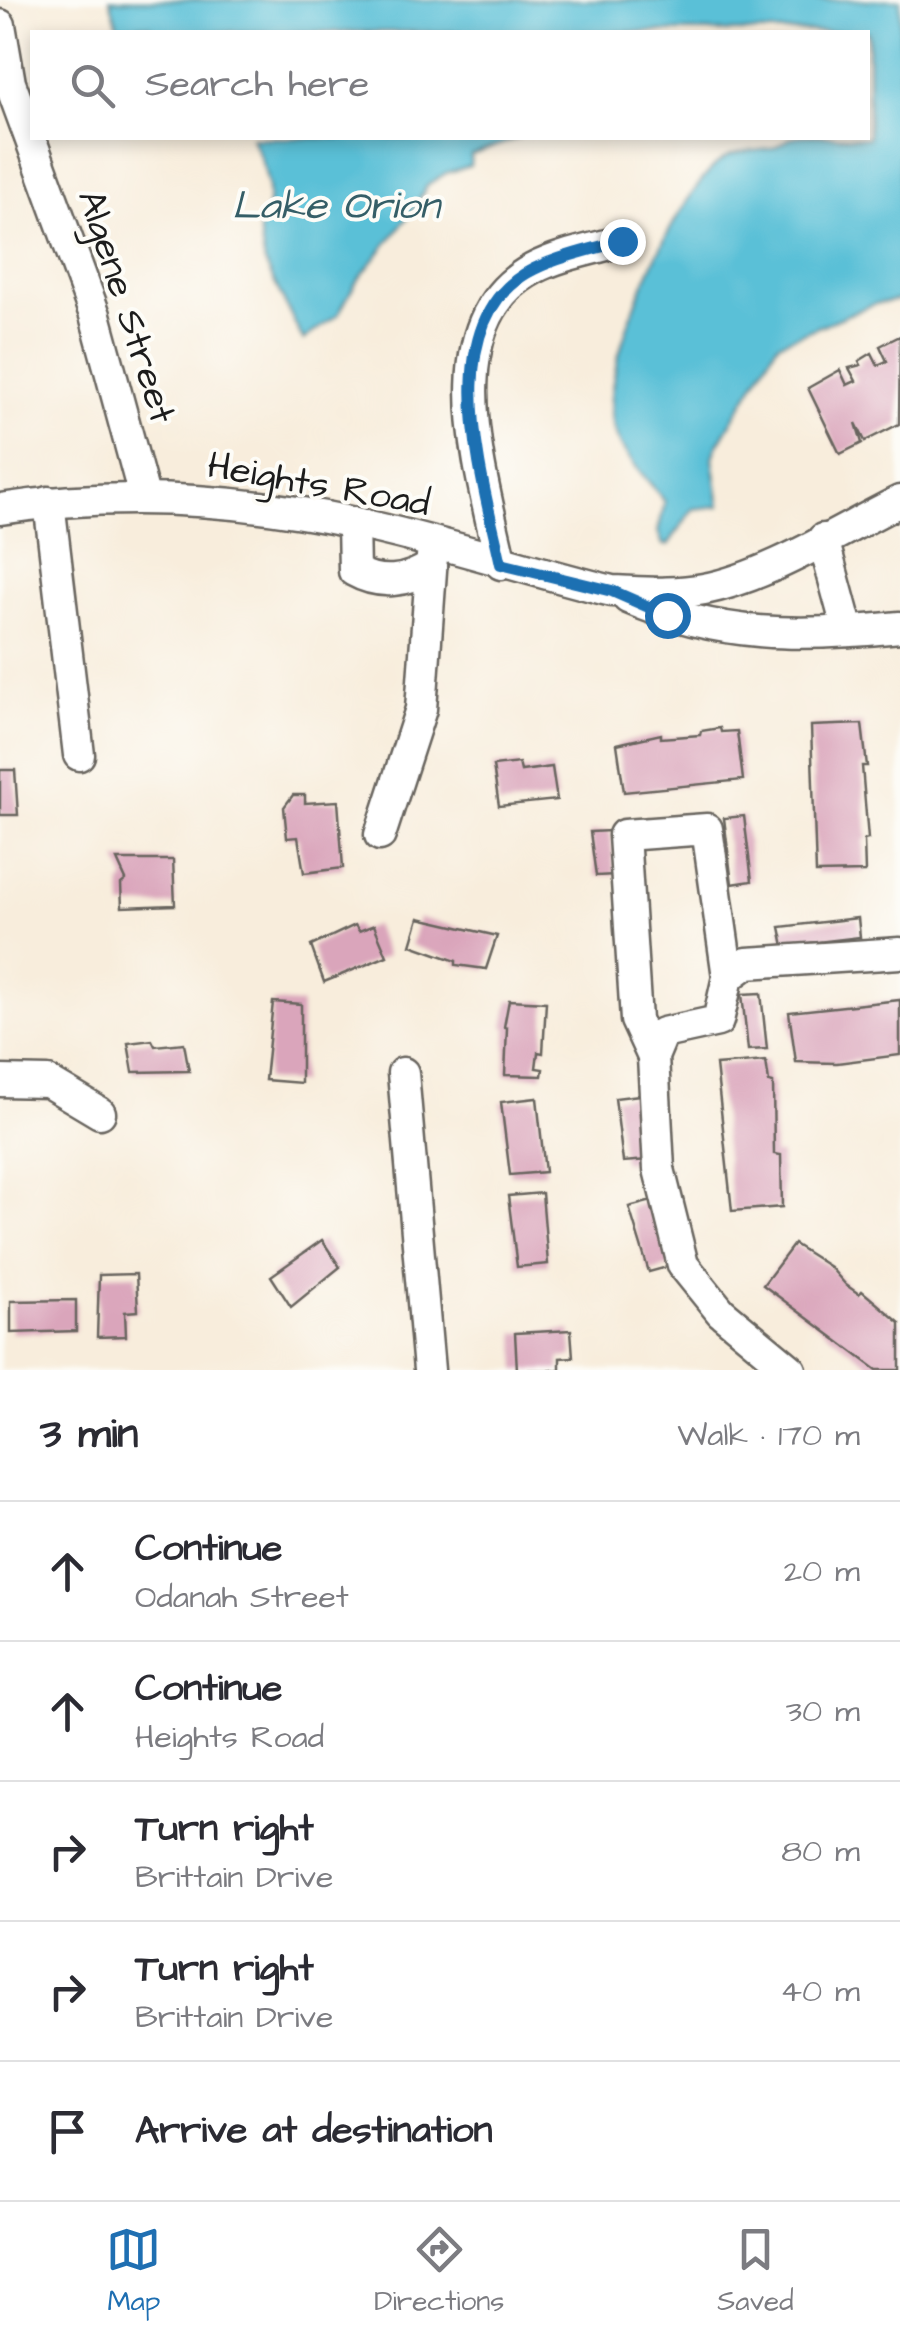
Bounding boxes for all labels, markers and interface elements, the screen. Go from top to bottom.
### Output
search box [30,30,870,140]
icon: search [65,58,120,113]
text: Search here [145,59,369,111]
water label: Lake Orion [232,179,443,234]
street label: Algene Street [64,183,188,430]
route end [600,219,646,265]
street label: Heights Road [204,440,434,530]
route start [645,593,691,639]
text: 3 min [40,1406,138,1464]
text: Walk · 170 m [677,1413,860,1458]
text: Continue [135,1523,282,1575]
icon: ahead [40,1544,95,1599]
text: 20 m [784,1549,860,1594]
text: Odanah Street [135,1575,349,1620]
text: Continue [135,1663,282,1715]
icon: ahead [40,1684,95,1739]
text: 30 m [786,1689,860,1734]
text: Heights Road [135,1715,324,1760]
text: Turn right [135,1803,314,1855]
icon: right [40,1824,95,1879]
text: 80 m [781,1829,860,1874]
text: Brittain Drive [135,1855,333,1900]
text: Turn right [135,1943,314,1995]
icon: right [40,1964,95,2019]
text: 40 m [780,1969,860,2014]
text: Brittain Drive [135,1995,333,2040]
icon: arrive [40,2104,95,2159]
text: Arrive at destination [135,2105,492,2157]
tab: Map [106,2222,161,2321]
tab: Directions [374,2222,504,2321]
tab: Saved [717,2222,794,2321]

